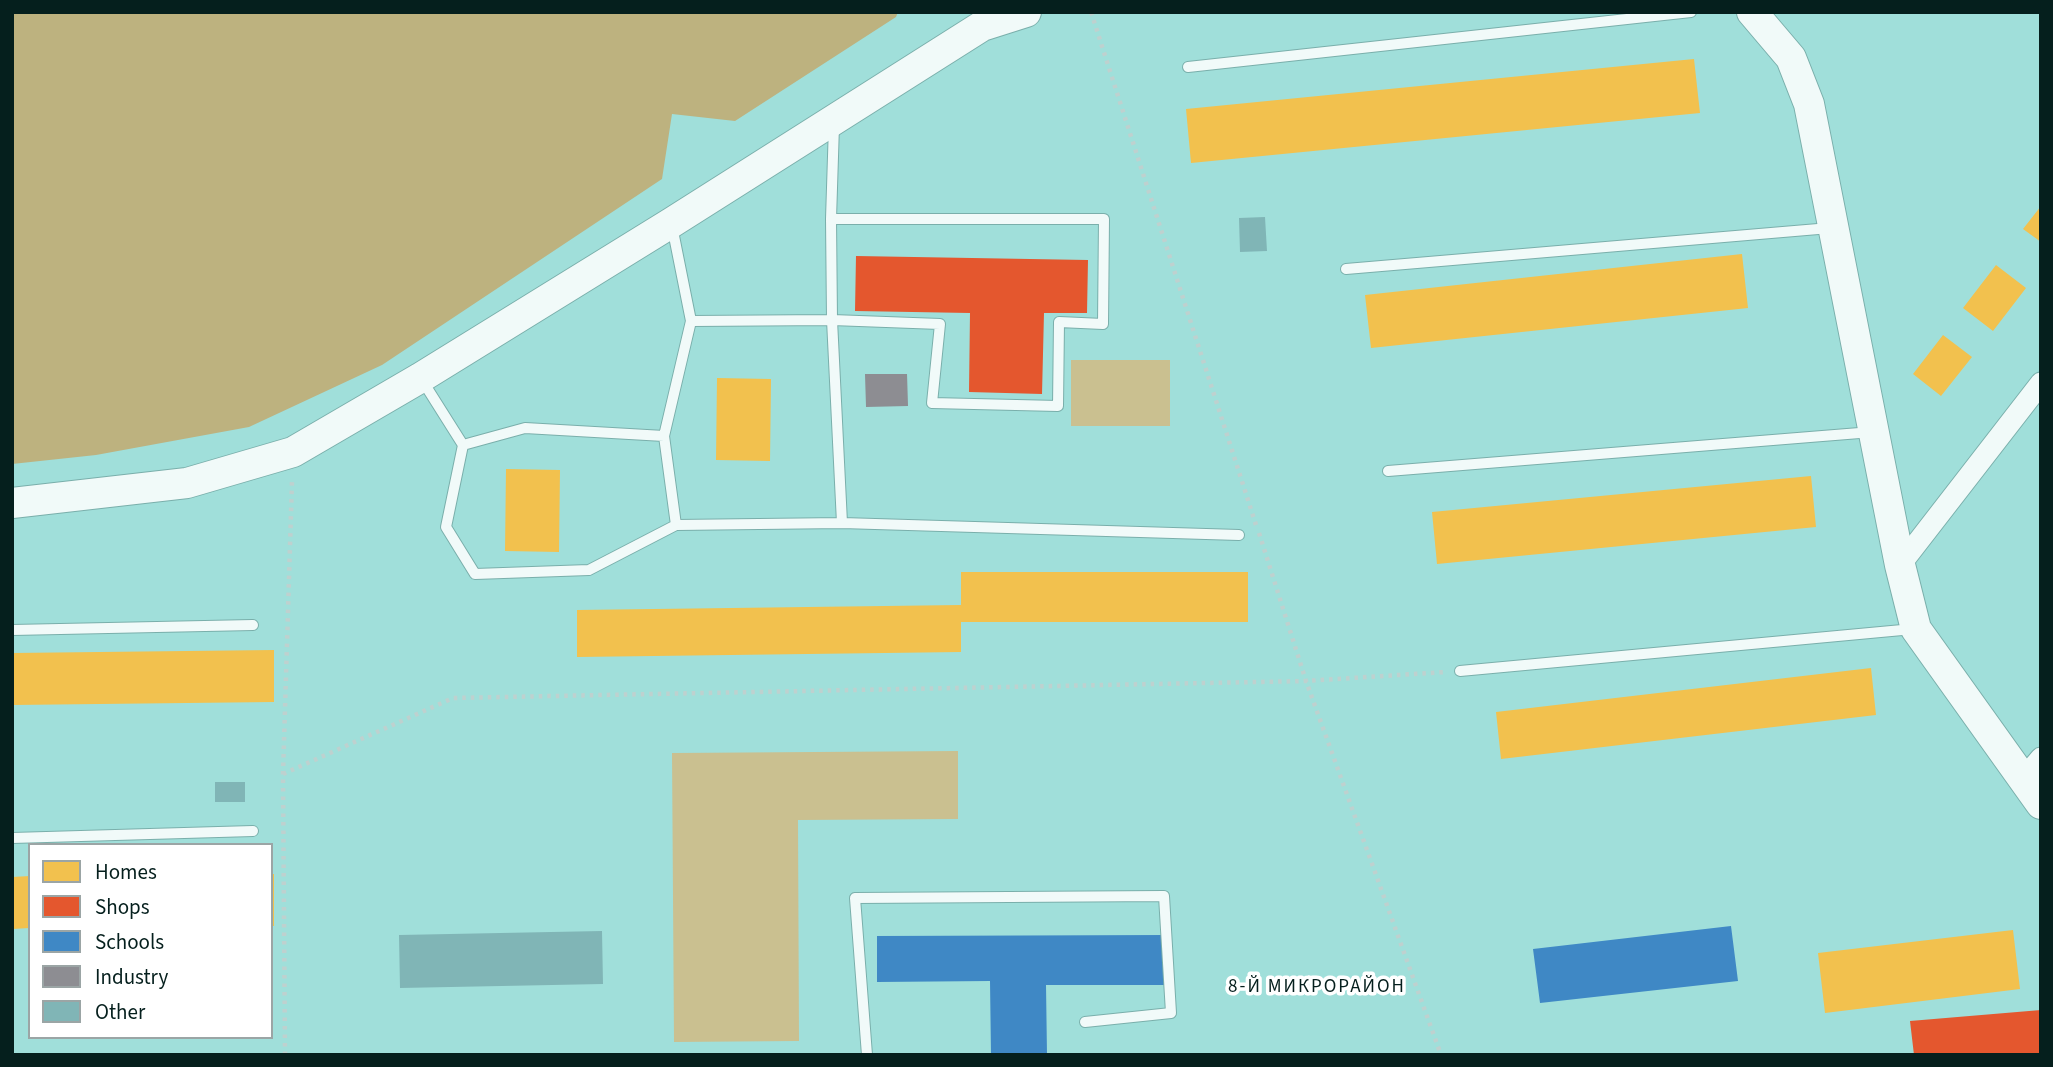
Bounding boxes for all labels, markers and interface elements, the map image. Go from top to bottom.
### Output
legend [28,843,273,1039]
text: Homes [95,857,157,887]
text: Shops [95,892,149,922]
text: Schools [95,927,164,957]
text: Industry [95,962,168,992]
district label: 8-Й МИКРОРАЙОН [1230,977,1404,999]
text: Other [95,997,145,1027]

